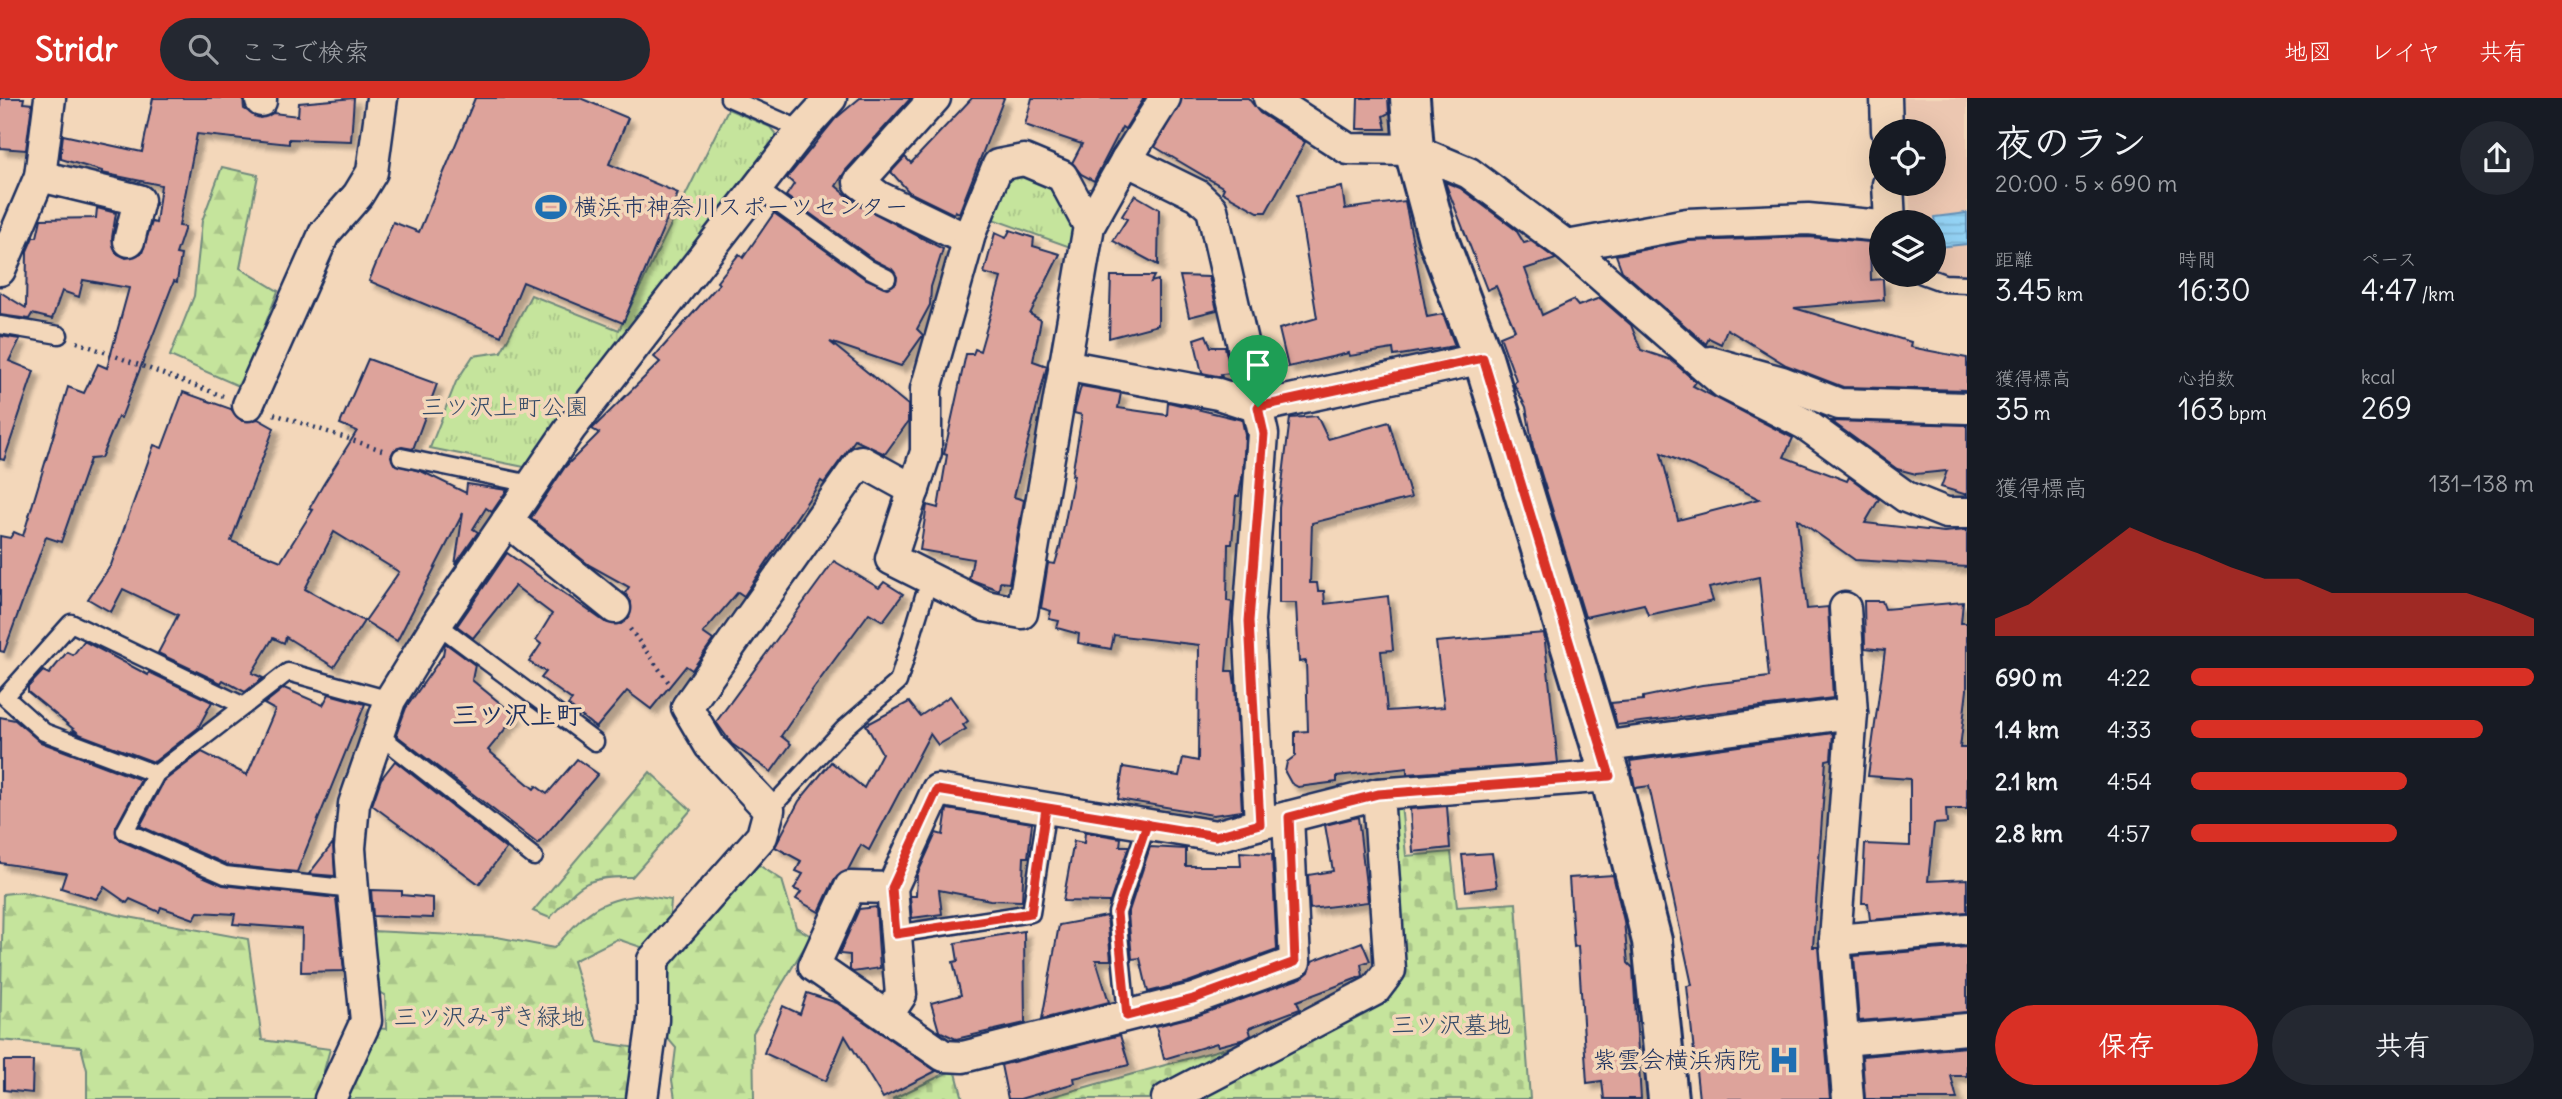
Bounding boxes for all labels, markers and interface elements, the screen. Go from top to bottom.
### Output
search box [160,18,650,81]
text: Stridr [35,28,118,70]
icon: search [184,30,222,68]
text: ここで検索 [240,35,370,68]
text: 地図 [2284,36,2332,66]
text: レイヤ [2370,36,2441,66]
text: 共有 [2479,36,2527,66]
map controls [1869,119,1946,287]
button: locate [1869,119,1946,196]
text: 夜のラン [1995,119,2147,166]
button: share [2460,121,2534,195]
text: 20:00 · 5 × 690 m [1995,169,2177,198]
sports icon: 横浜市神奈川スポーツセンター [534,190,568,224]
place label: 横浜市神奈川スポーツセンター [574,191,909,221]
button: layers [1869,210,1946,287]
text: 距離 [1995,247,2033,271]
text: 時間 [2178,247,2216,271]
text: ペース [2361,247,2417,271]
text: 3.45 [1995,271,2052,309]
text: 16:30 [2178,271,2251,309]
text: 4:47 [2361,271,2417,309]
text: km [2052,282,2083,306]
text: /km [2417,282,2455,306]
pin [1228,335,1288,407]
icon: arrive [1239,346,1277,384]
text: kcal [2361,365,2395,389]
text: 獲得標高 [1995,366,2071,390]
text: 心拍数 [2178,366,2235,390]
text: 269 [2361,389,2412,427]
text: 35 [1995,390,2029,428]
text: 163 [2178,390,2224,428]
park label: 三ツ沢上町公園 [421,391,589,421]
text: m [2029,401,2050,425]
text: bpm [2224,401,2267,425]
text: 131–138 m [2429,469,2534,498]
text: 獲得標高 [1995,473,2087,502]
text: 690 m [1995,663,2062,692]
text: 4:22 [2107,663,2151,692]
district label: 三ツ沢上町 [452,698,582,731]
text: 1.4 km [1995,715,2059,744]
text: 4:33 [2107,715,2152,744]
text: 2.1 km [1995,767,2058,796]
text: 4:54 [2107,767,2152,796]
text: 2.8 km [1995,819,2063,848]
text: 4:57 [2107,819,2150,848]
park label: 三ツ沢みずき緑地 [393,1001,585,1031]
button: 保存 [1995,1005,2258,1085]
button: 共有 [2272,1005,2534,1085]
park label: 三ツ沢墓地 [1391,1009,1511,1039]
hospital icon: 紫雲会横浜病院 [1767,1043,1801,1077]
place label: 紫雲会横浜病院 [1593,1044,1761,1074]

